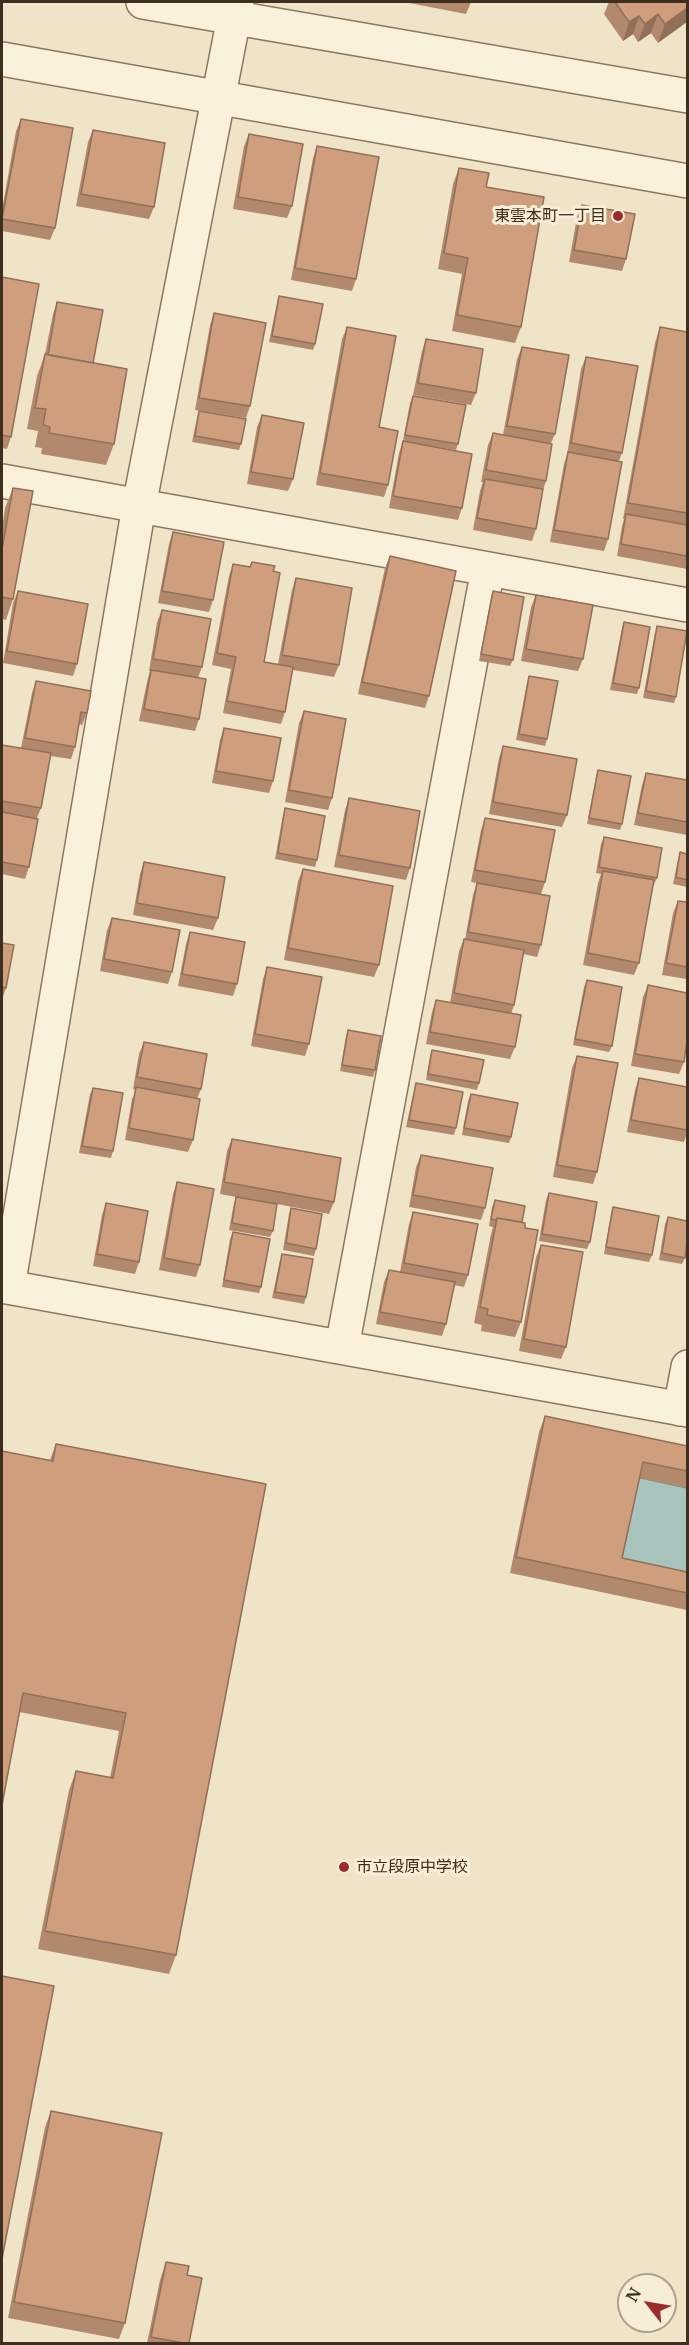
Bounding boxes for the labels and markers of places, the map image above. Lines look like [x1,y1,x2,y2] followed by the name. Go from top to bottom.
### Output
[494,206,606,226] place label: 東雲本町一丁目
[611,209,625,223] marker: 東雲本町一丁目
[356,1857,468,1877] place label: 市立段原中学校
[337,1860,351,1874] marker: 市立段原中学校

